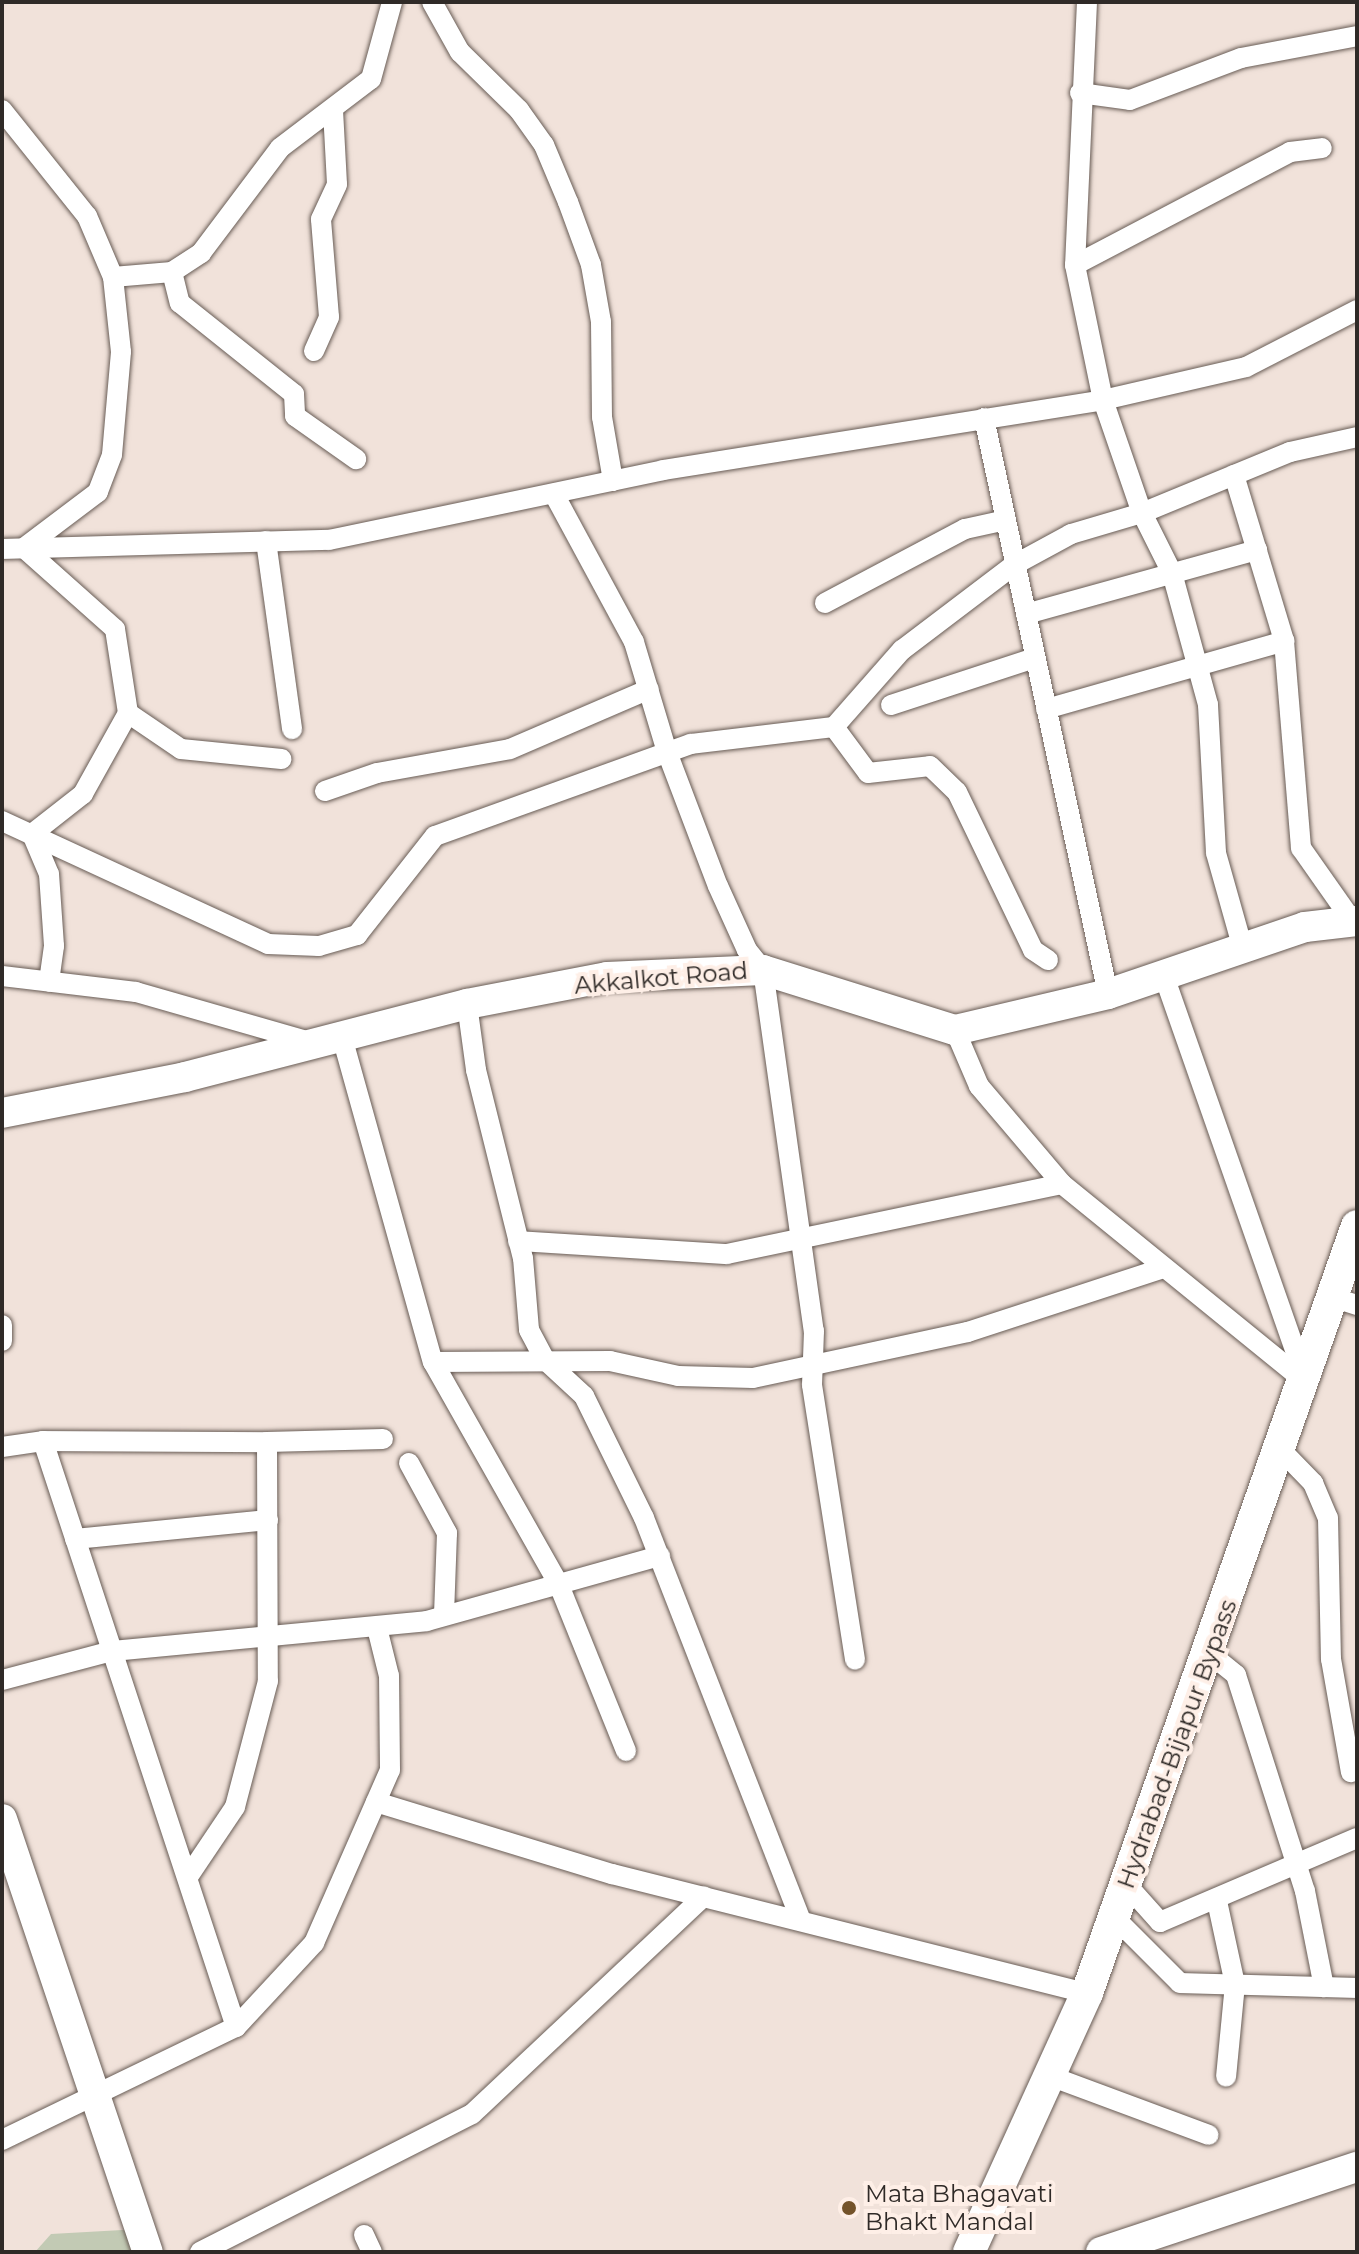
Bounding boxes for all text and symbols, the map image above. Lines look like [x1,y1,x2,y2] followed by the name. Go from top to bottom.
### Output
[573,956,749,1000] street label: Akkalkot Road
[1111,1596,1243,1892] street label: Hydrabad-Bijapur Bypass
[865,2180,1054,2236] place label: Mata Bhagavati Bhakt Mandal
[840,2199,858,2217] marker: Mata Bhagavati Bhakt Mandal

